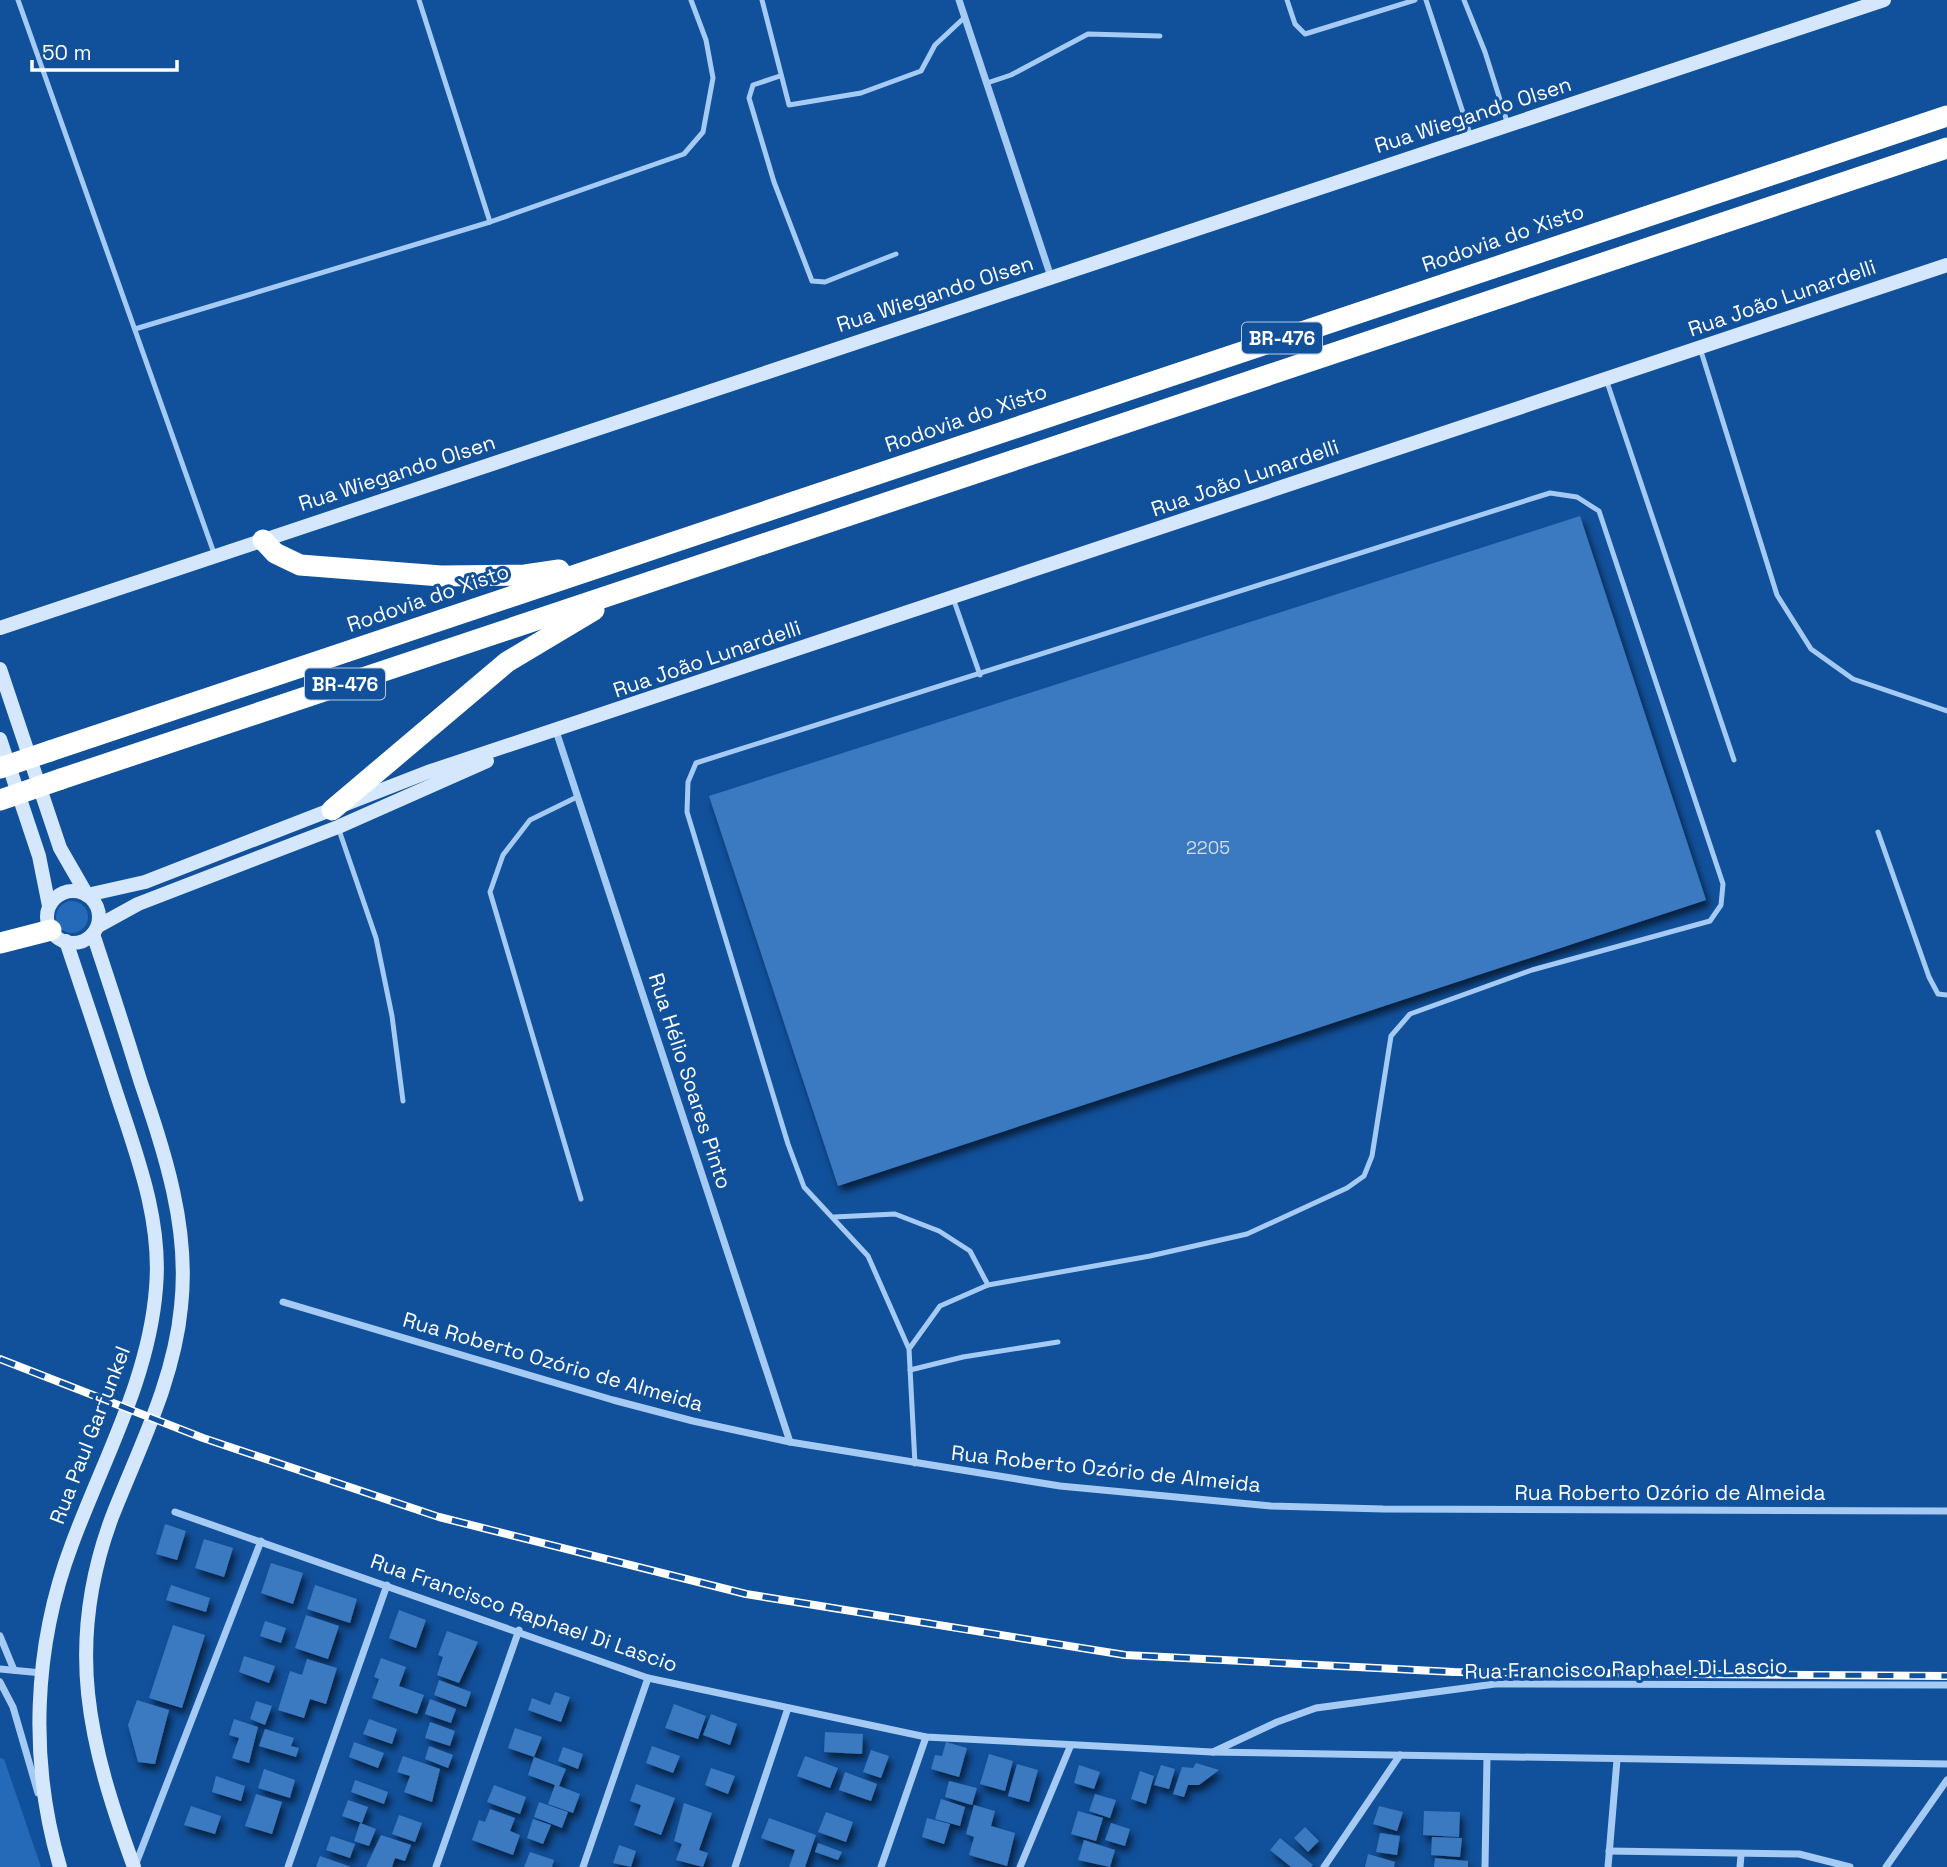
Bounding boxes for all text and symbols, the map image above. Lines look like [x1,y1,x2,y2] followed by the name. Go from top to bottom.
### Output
[32,28,177,72] scale bar
[42,39,92,66] text: 50 m
[1371,70,1575,159] street label: Rua Wiegando Olsen
[1418,197,1587,278] street label: Rodovia do Xisto
[833,249,1037,338] street label: Rua Wiegando Olsen
[1684,253,1879,342] street label: Rua João Lunardelli
[1242,322,1322,354] road number: BR-476
[881,377,1050,458] street label: Rodovia do Xisto
[295,428,499,517] street label: Rua Wiegando Olsen
[1147,433,1342,522] street label: Rua João Lunardelli
[343,557,512,638] street label: Rodovia do Xisto
[609,614,804,703] street label: Rua João Lunardelli
[305,668,385,699] road number: BR-476
[1186,836,1230,859] house number: 2205
[643,969,738,1192] street label: Rua Hélio Soares Pinto
[400,1306,706,1417] street label: Rua Roberto Ozório de Almeida
[43,1342,136,1528] street label: Rua Paul Garfunkel
[950,1439,1262,1498] street label: Rua Roberto Ozório de Almeida
[1514,1479,1826,1506] street label: Rua Roberto Ozório de Almeida
[367,1547,681,1678] street label: Rua Francisco Raphael Di Lascio
[1464,1652,1788,1685] street label: Rua Francisco Raphael Di Lascio

